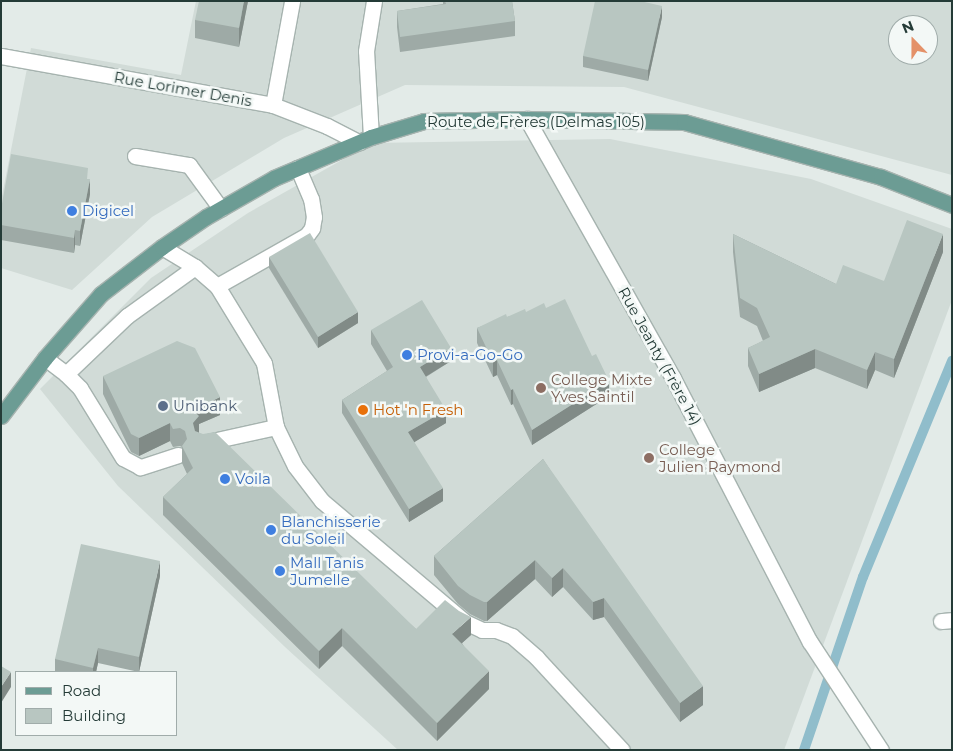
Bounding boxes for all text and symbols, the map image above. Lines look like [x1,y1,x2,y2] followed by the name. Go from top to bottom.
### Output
[888,15,938,65] north arrow
[899,17,916,37] text: N
[113,68,253,110] street label: Rue Lorimer Denis
[427,113,645,131] street label: Route de Frères (Delmas 105)
[82,202,134,220] place label: Digicel
[66,205,78,217] marker: Digicel
[615,284,705,428] street label: Rue Jeanty (Frère 14)
[417,346,523,364] place label: Provi-a-Go-Go
[401,349,413,361] marker: Provi-a-Go-Go
[551,370,652,405] place label: College Mixte Yves Saintil
[535,382,547,394] marker: College Mixte Yves Saintil
[173,397,237,415] place label: Unibank
[157,400,169,412] marker: Unibank
[373,401,463,419] place label: Hot 'n Fresh
[357,404,369,416] marker: Hot 'n Fresh
[659,440,781,475] place label: College Julien Raymond
[643,452,655,464] marker: College Julien Raymond
[235,470,271,488] place label: Voila
[219,473,231,485] marker: Voila
[281,512,381,547] place label: Blanchisserie du Soleil
[265,524,277,536] marker: Blanchisserie du Soleil
[290,553,364,588] place label: Mall Tanis Jumelle
[274,565,286,577] marker: Mall Tanis Jumelle
[15,671,178,736] legend
[62,681,101,700] text: Road
[62,706,126,725] text: Building

